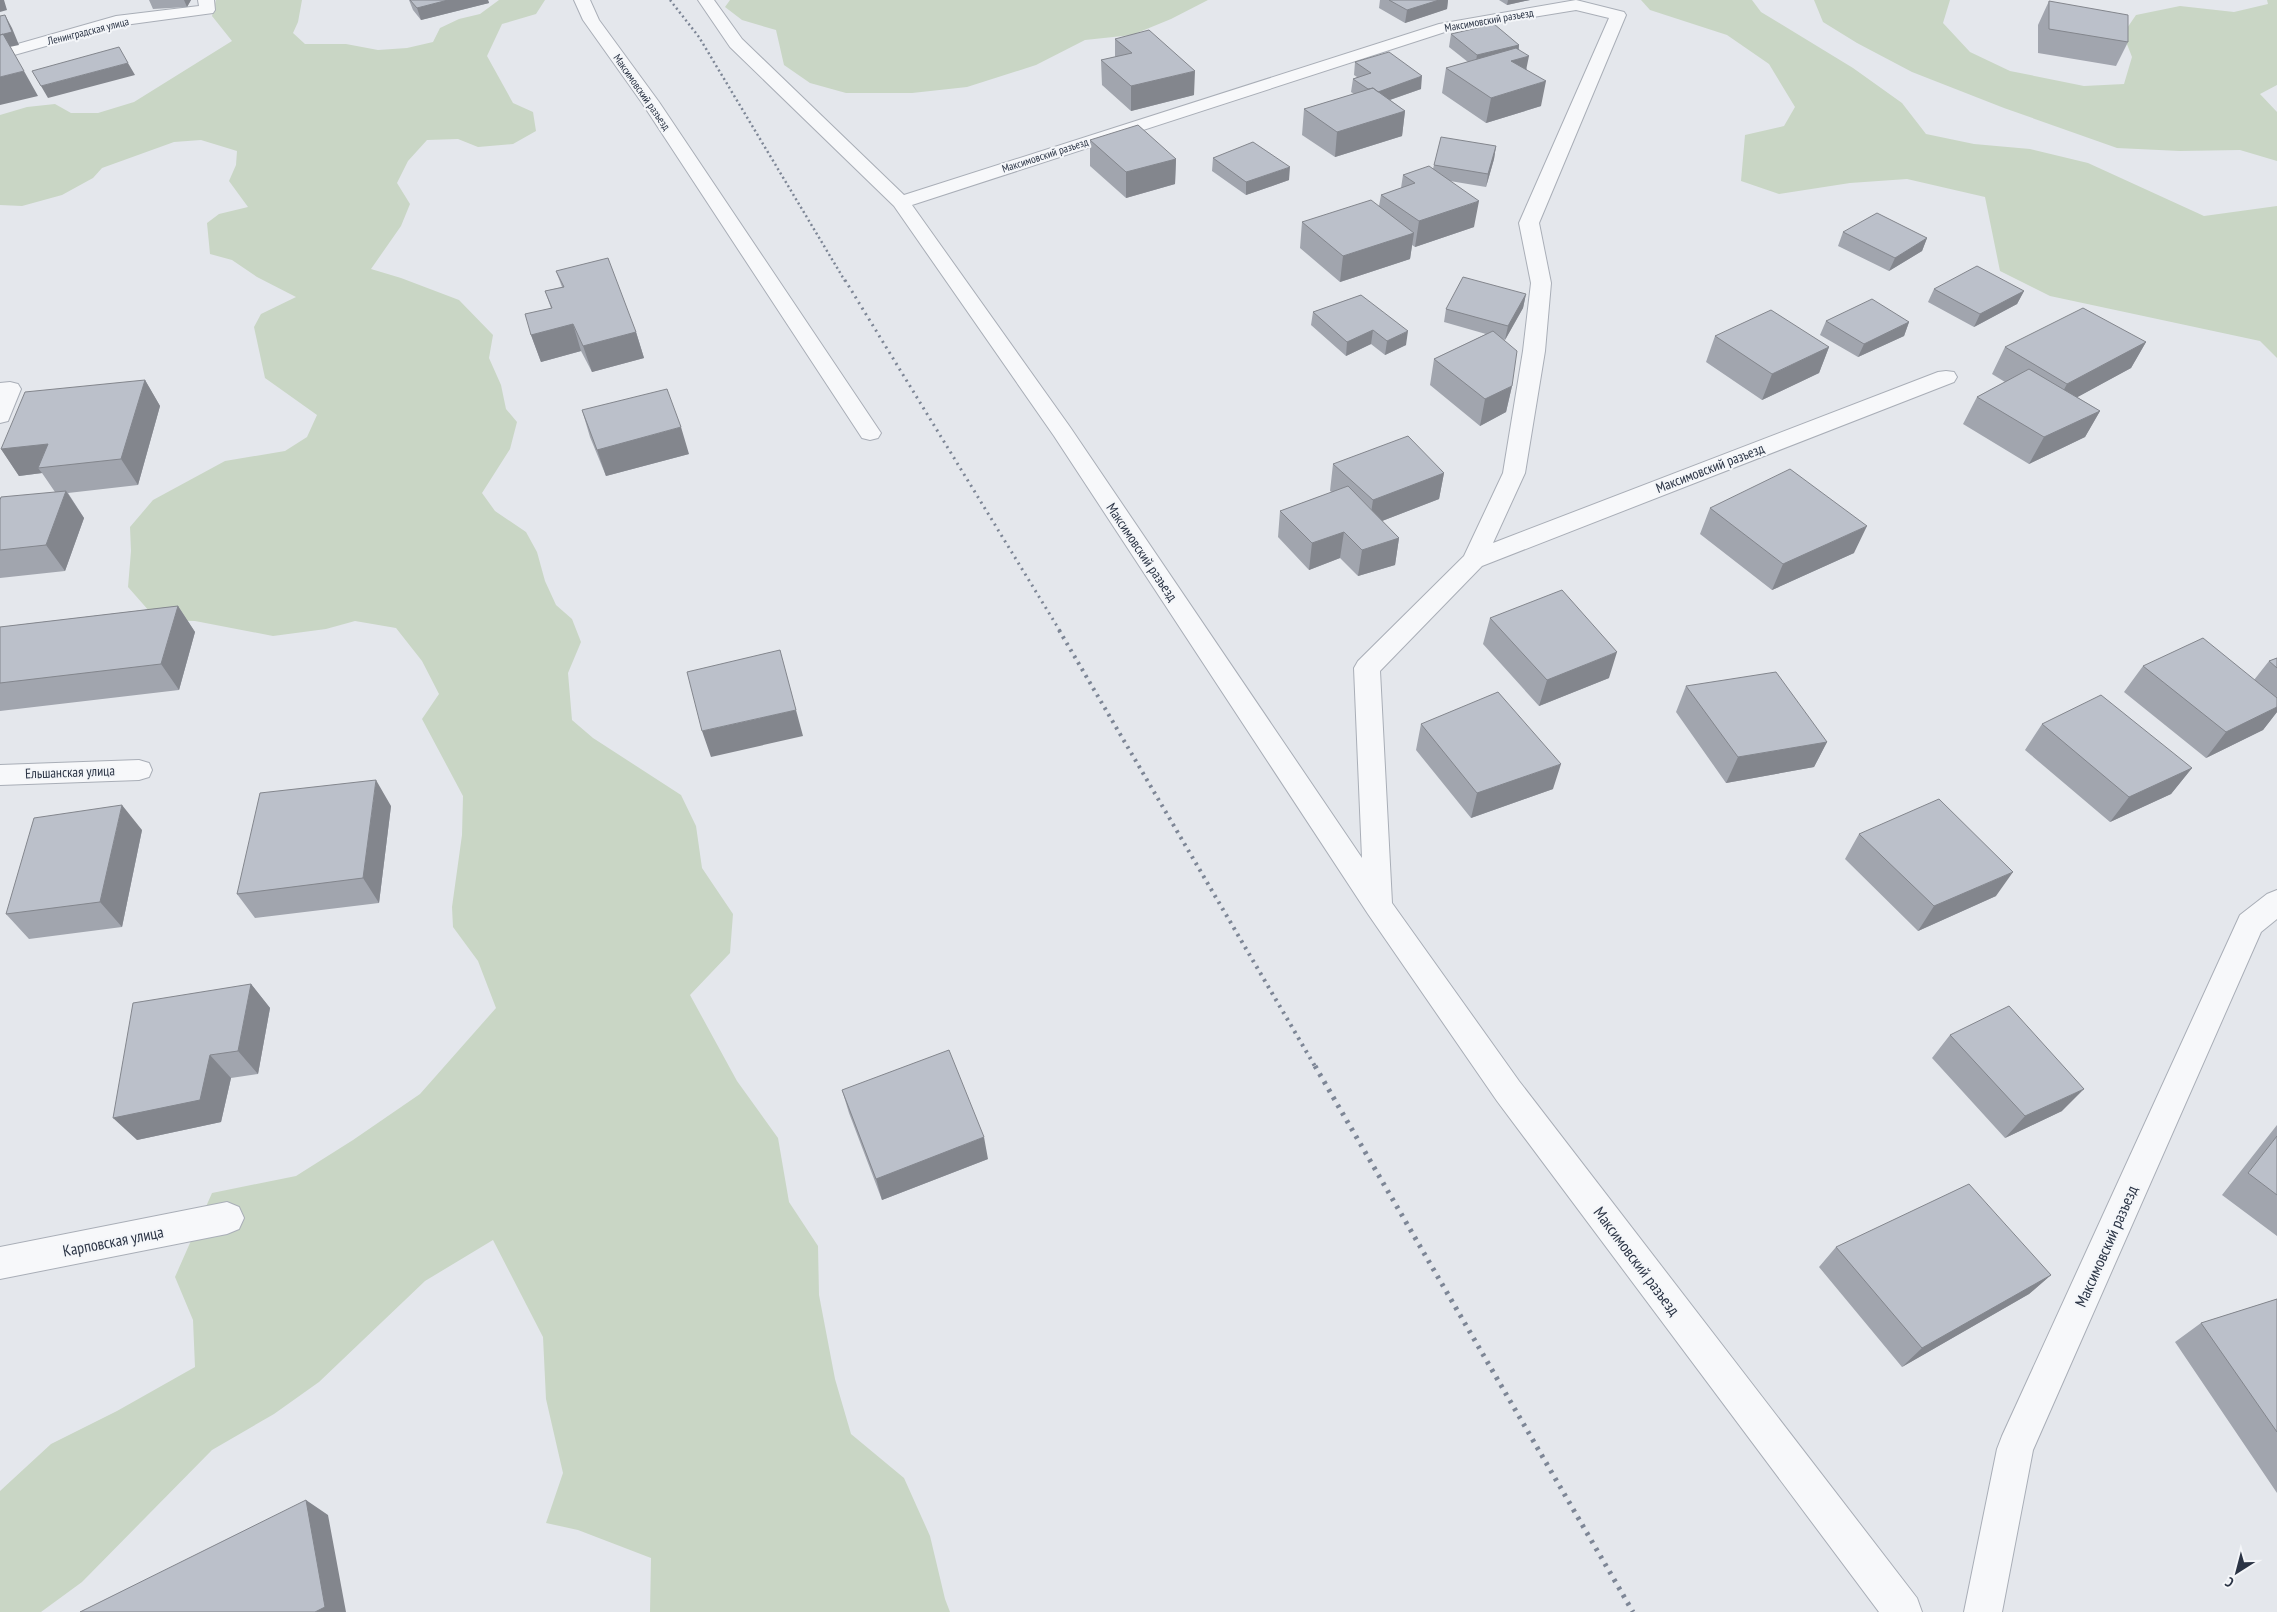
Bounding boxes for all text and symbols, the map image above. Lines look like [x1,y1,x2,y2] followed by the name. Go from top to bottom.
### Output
[1443,5,1535,35] street label: Максимовский разъезд
[45,14,130,48] street label: Ленинградская улица
[610,51,674,133] street label: Максимовский разъезд
[1000,134,1090,176] street label: Максимовский разъезд
[1653,439,1767,497] street label: Максимовский разъезд
[1102,499,1182,605] street label: Максимовский разъезд
[25,761,115,783] street label: Ельшанская улица
[2070,1182,2142,1310] street label: Максимовский разъезд
[1590,1203,1684,1319] street label: Максимовский разъезд
[61,1221,165,1261] street label: Карповская улица
[2212,1547,2262,1597] north arrow
[2221,1573,2237,1592] text: С

